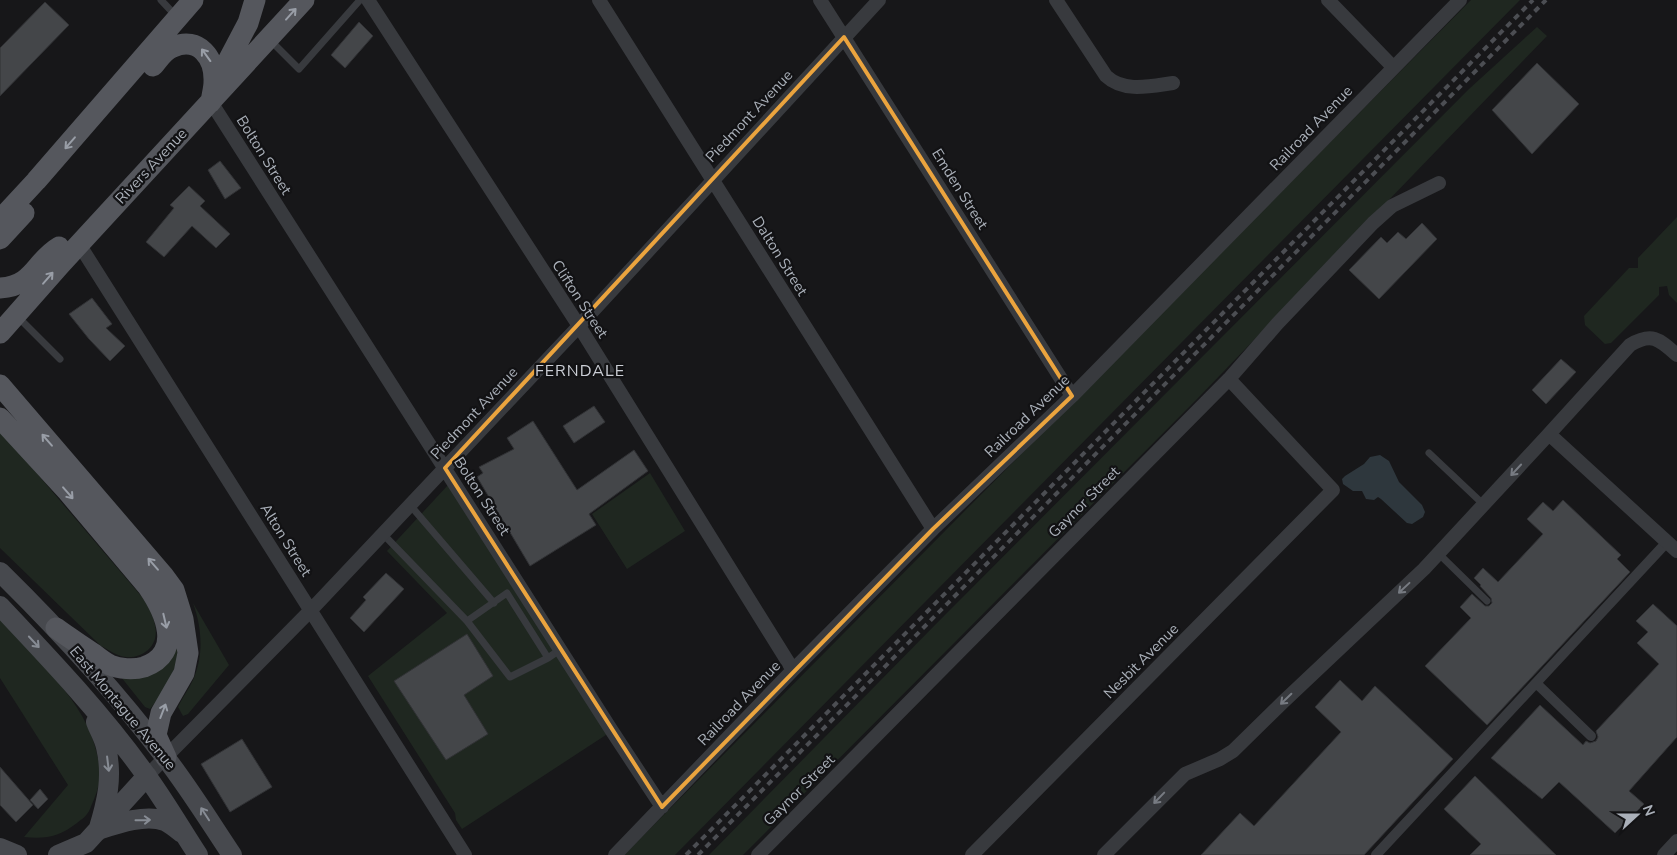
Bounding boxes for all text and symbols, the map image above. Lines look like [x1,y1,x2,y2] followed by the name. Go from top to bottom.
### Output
[285,7,297,20] one-way arrow
[201,48,211,62] one-way arrow
[701,65,797,167] street label: Piedmont Avenue
[1265,81,1357,175] street label: Railroad Avenue
[232,112,297,199] street label: Bolton Street
[111,124,191,208] street label: Rivers Avenue
[64,136,75,149] one-way arrow
[927,145,993,234] street label: Emden Street
[748,212,813,300] street label: Dalton Street
[547,256,613,343] street label: Clifton Street
[42,272,54,285] one-way arrow
[535,360,625,382] district label: FERNDALE
[426,362,522,464] street label: Piedmont Avenue
[980,370,1074,462] street label: Railroad Avenue
[42,434,53,447] one-way arrow
[449,453,515,540] street label: Bolton Street
[1044,461,1125,542] street label: Gaynor Street
[1510,463,1522,476] one-way arrow
[62,486,74,499] one-way arrow
[256,500,317,581] street label: Alton Street
[147,557,159,570] one-way arrow
[1398,582,1411,594] one-way arrow
[161,613,170,629] one-way arrow
[1099,619,1183,703] street label: Nesbit Avenue
[28,636,40,648] one-way arrow
[65,642,181,774] street label: East Montague Avenue
[693,656,785,750] street label: Railroad Avenue
[1279,693,1292,705] one-way arrow
[159,704,168,719] one-way arrow
[759,749,840,830] street label: Gaynor Street
[103,756,113,772] one-way arrow
[1612,790,1662,840] north arrow
[1153,792,1166,804] one-way arrow
[1638,802,1659,819] text: N
[200,808,210,822] one-way arrow
[134,815,151,825] one-way arrow

